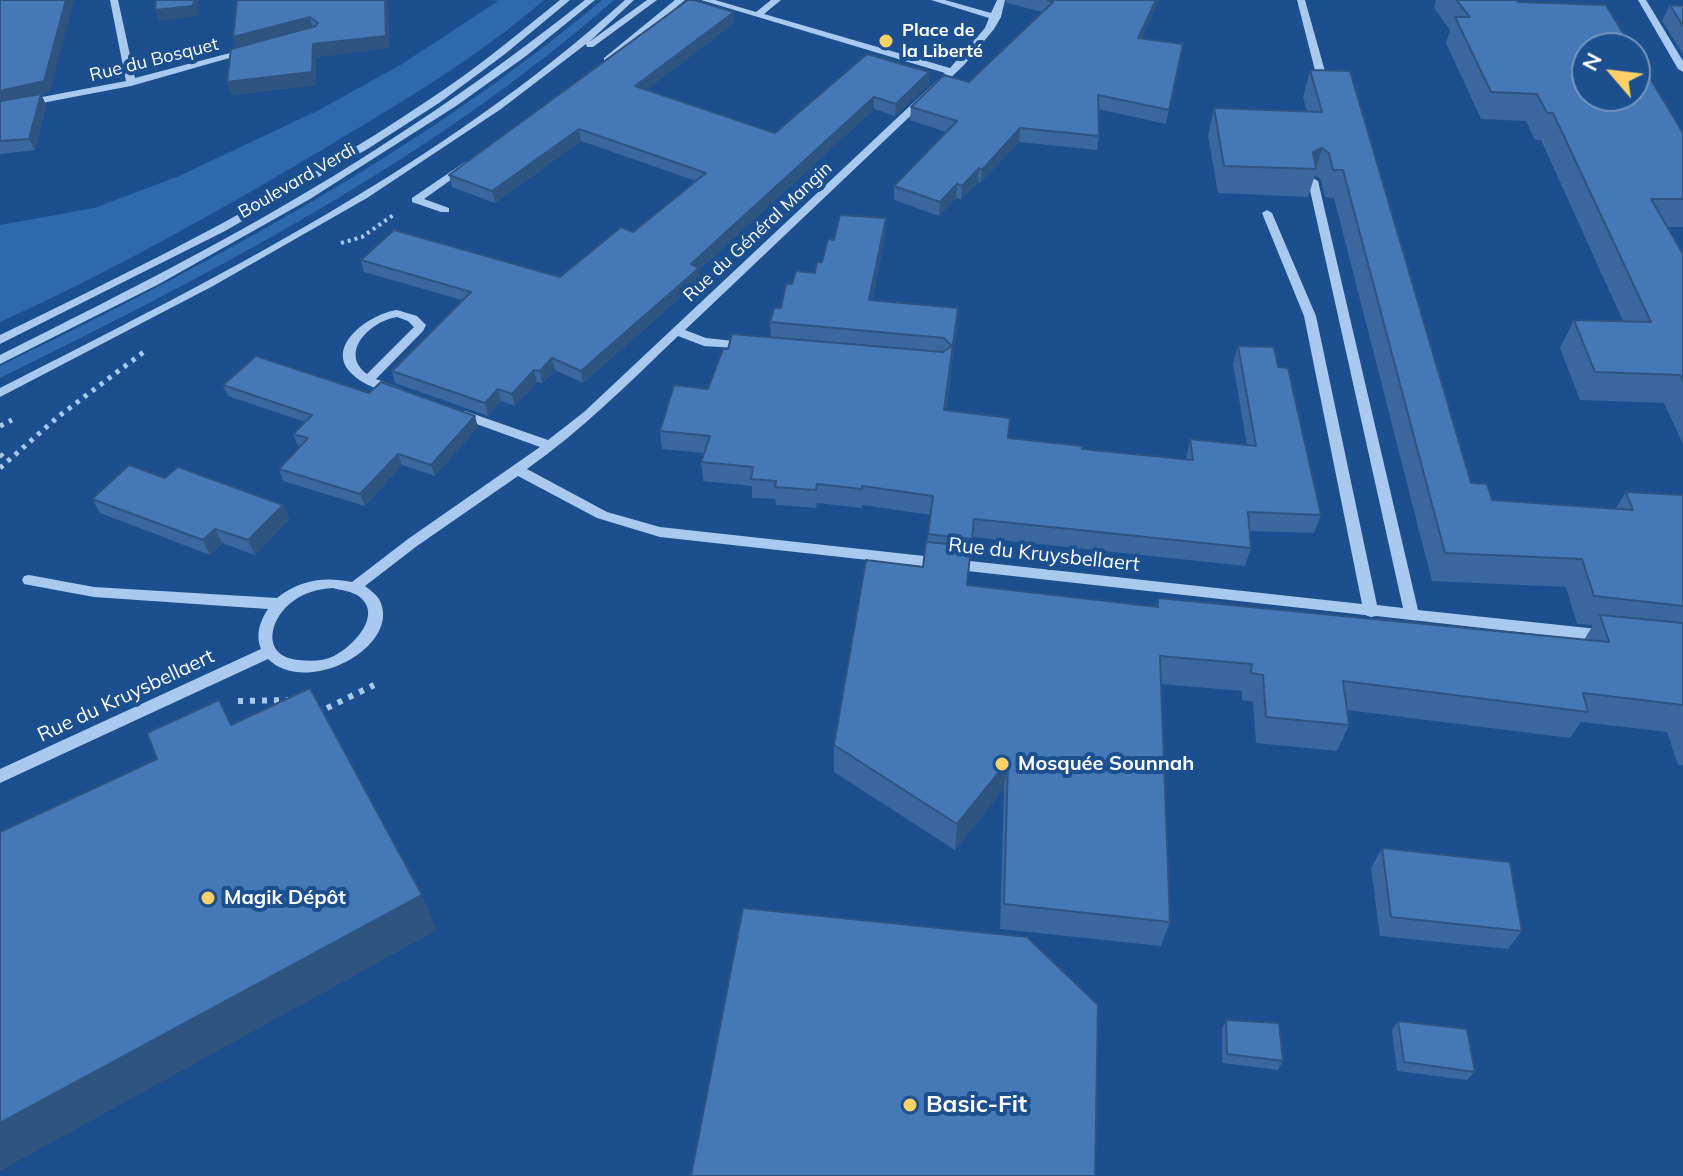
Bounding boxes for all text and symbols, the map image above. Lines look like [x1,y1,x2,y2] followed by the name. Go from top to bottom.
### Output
[902,20,983,62] place label: Place de la Liberté
[877,32,895,50] marker: Place de la Liberté
[1571,32,1651,112] north arrow
[87,34,221,86] street label: Rue du Bosquet
[1575,48,1608,76] text: N
[235,139,359,223] street label: Boulevard Verdi
[679,158,837,306] street label: Rue du Général Mangin
[947,533,1141,577] street label: Rue du Kruysbellaert
[34,645,218,747] street label: Rue du Kruysbellaert
[1018,752,1194,776] place label: Mosquée Sounnah
[993,755,1011,773] marker: Mosquée Sounnah
[224,886,346,910] place label: Magik Dépôt
[199,889,217,907] marker: Magik Dépôt
[926,1091,1027,1119] place label: Basic-Fit
[901,1096,919,1114] marker: Basic-Fit

